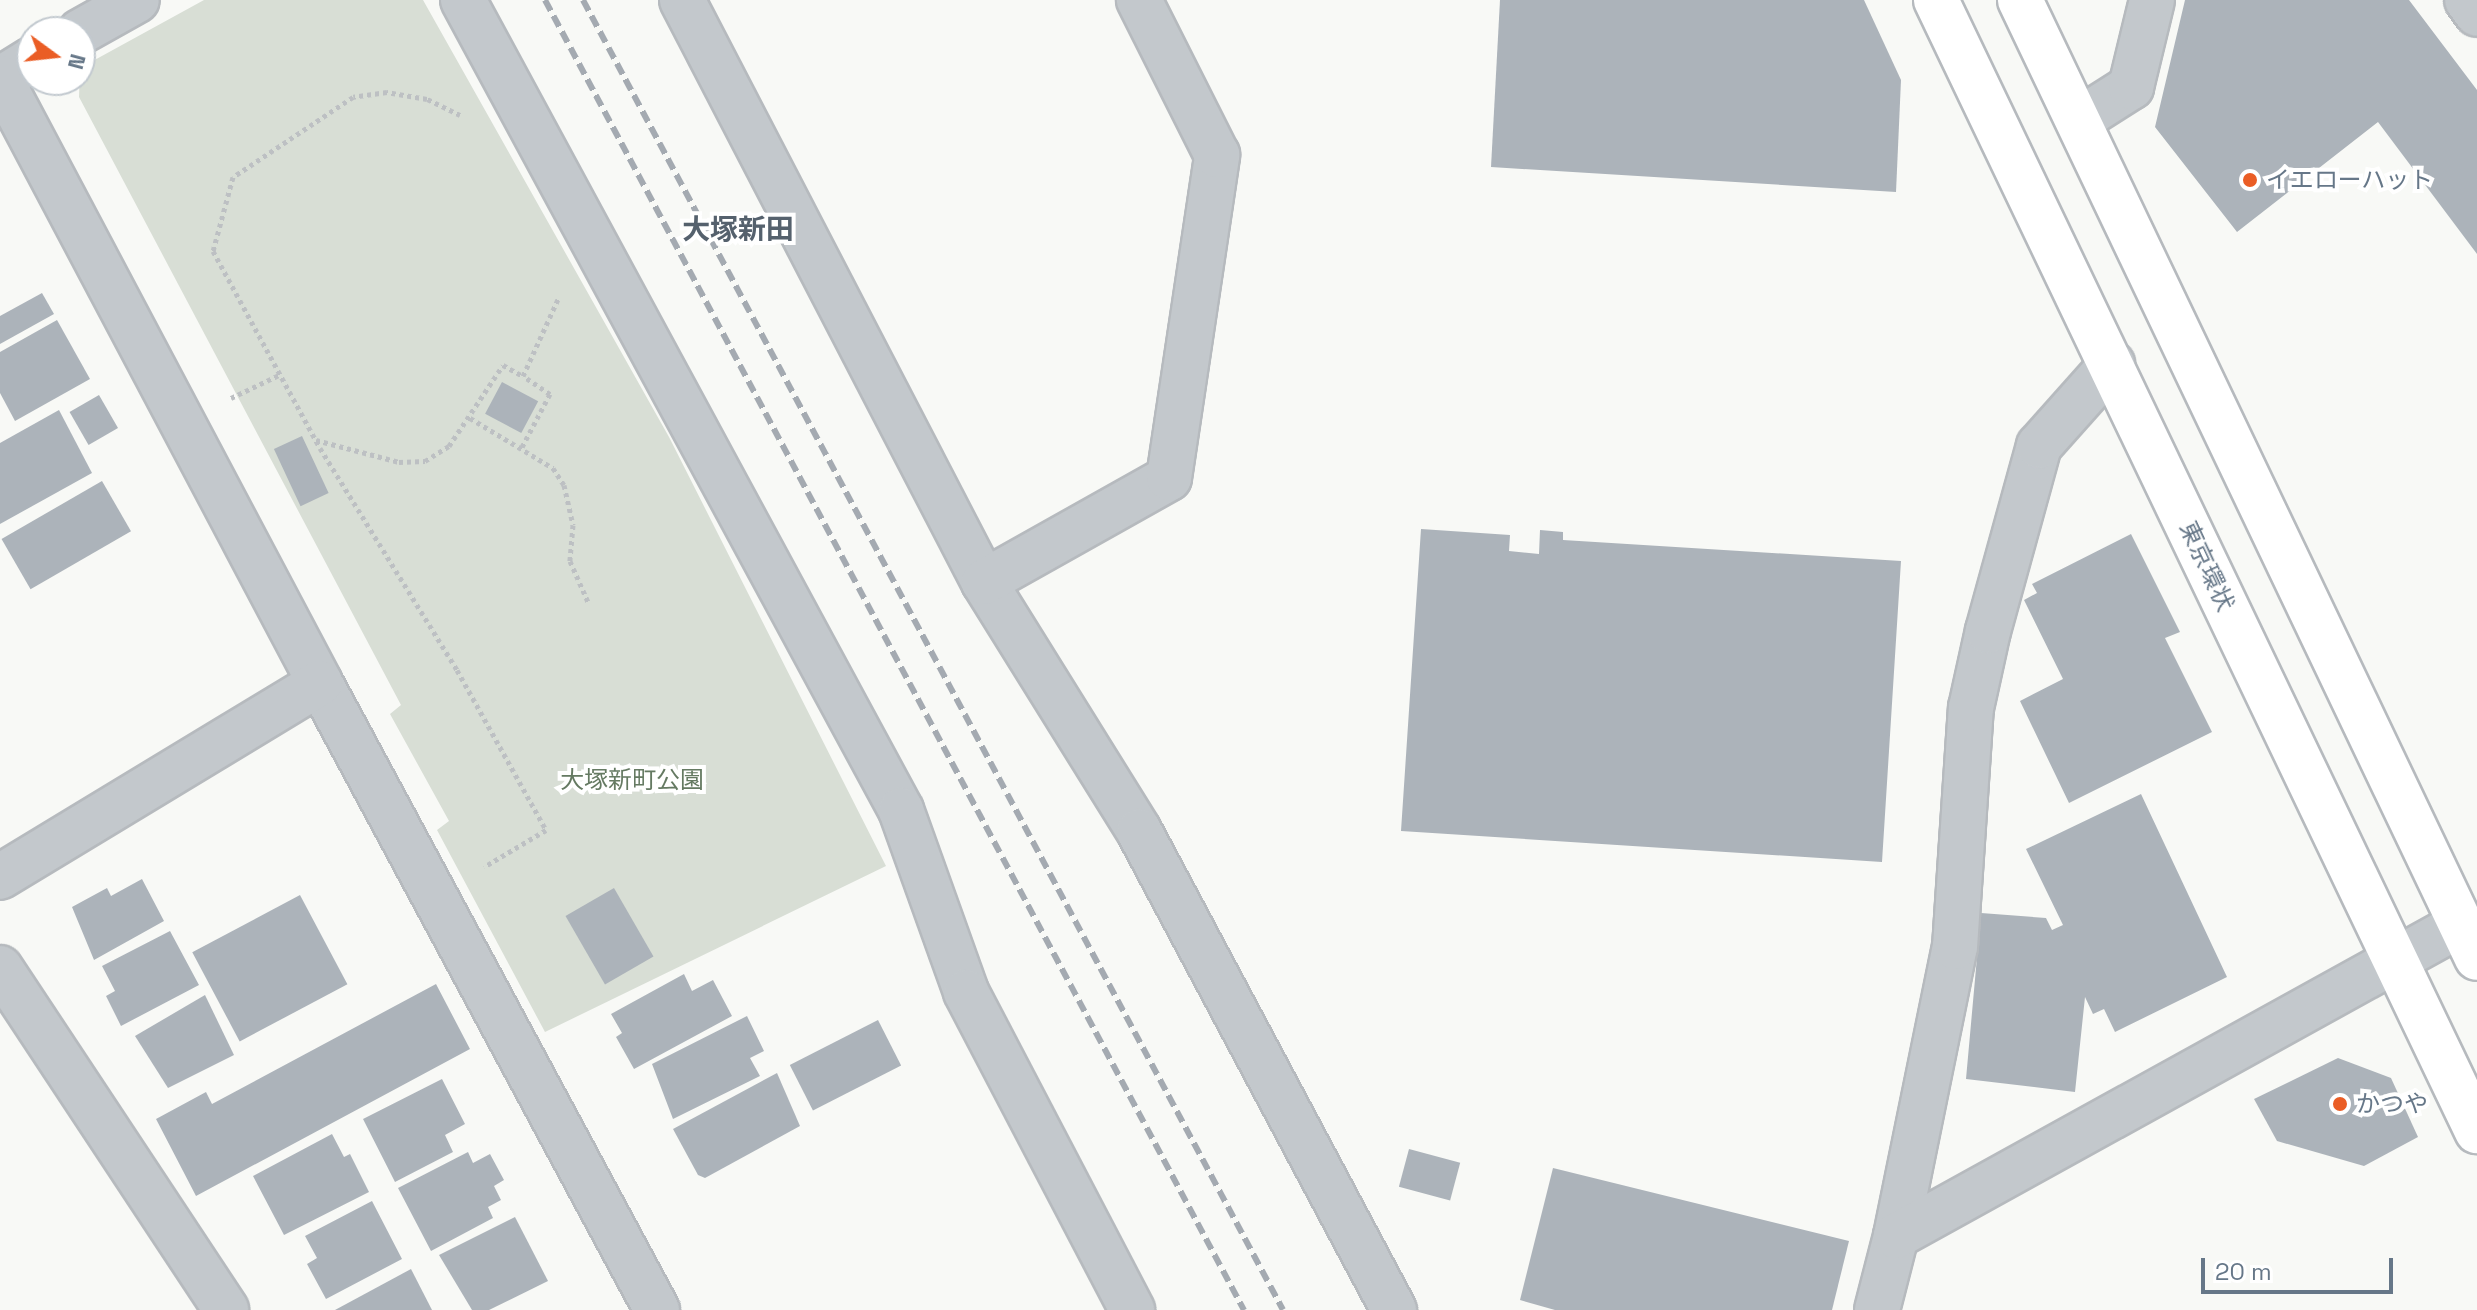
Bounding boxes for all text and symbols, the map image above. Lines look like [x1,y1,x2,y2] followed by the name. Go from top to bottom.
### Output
[16,16,96,96] north arrow
[62,51,93,72] text: N
[2266,166,2434,194] place label: イエローハット
[2241,171,2259,189] marker: イエローハット
[682,212,794,246] district label: 大塚新田
[2174,516,2240,616] street label: 東京環状
[560,766,704,794] park label: 大塚新町公園
[2356,1090,2428,1118] place label: かつや
[2331,1095,2349,1113] marker: かつや
[2205,1242,2397,1292] scale bar
[2215,1256,2272,1287] text: 20 m

